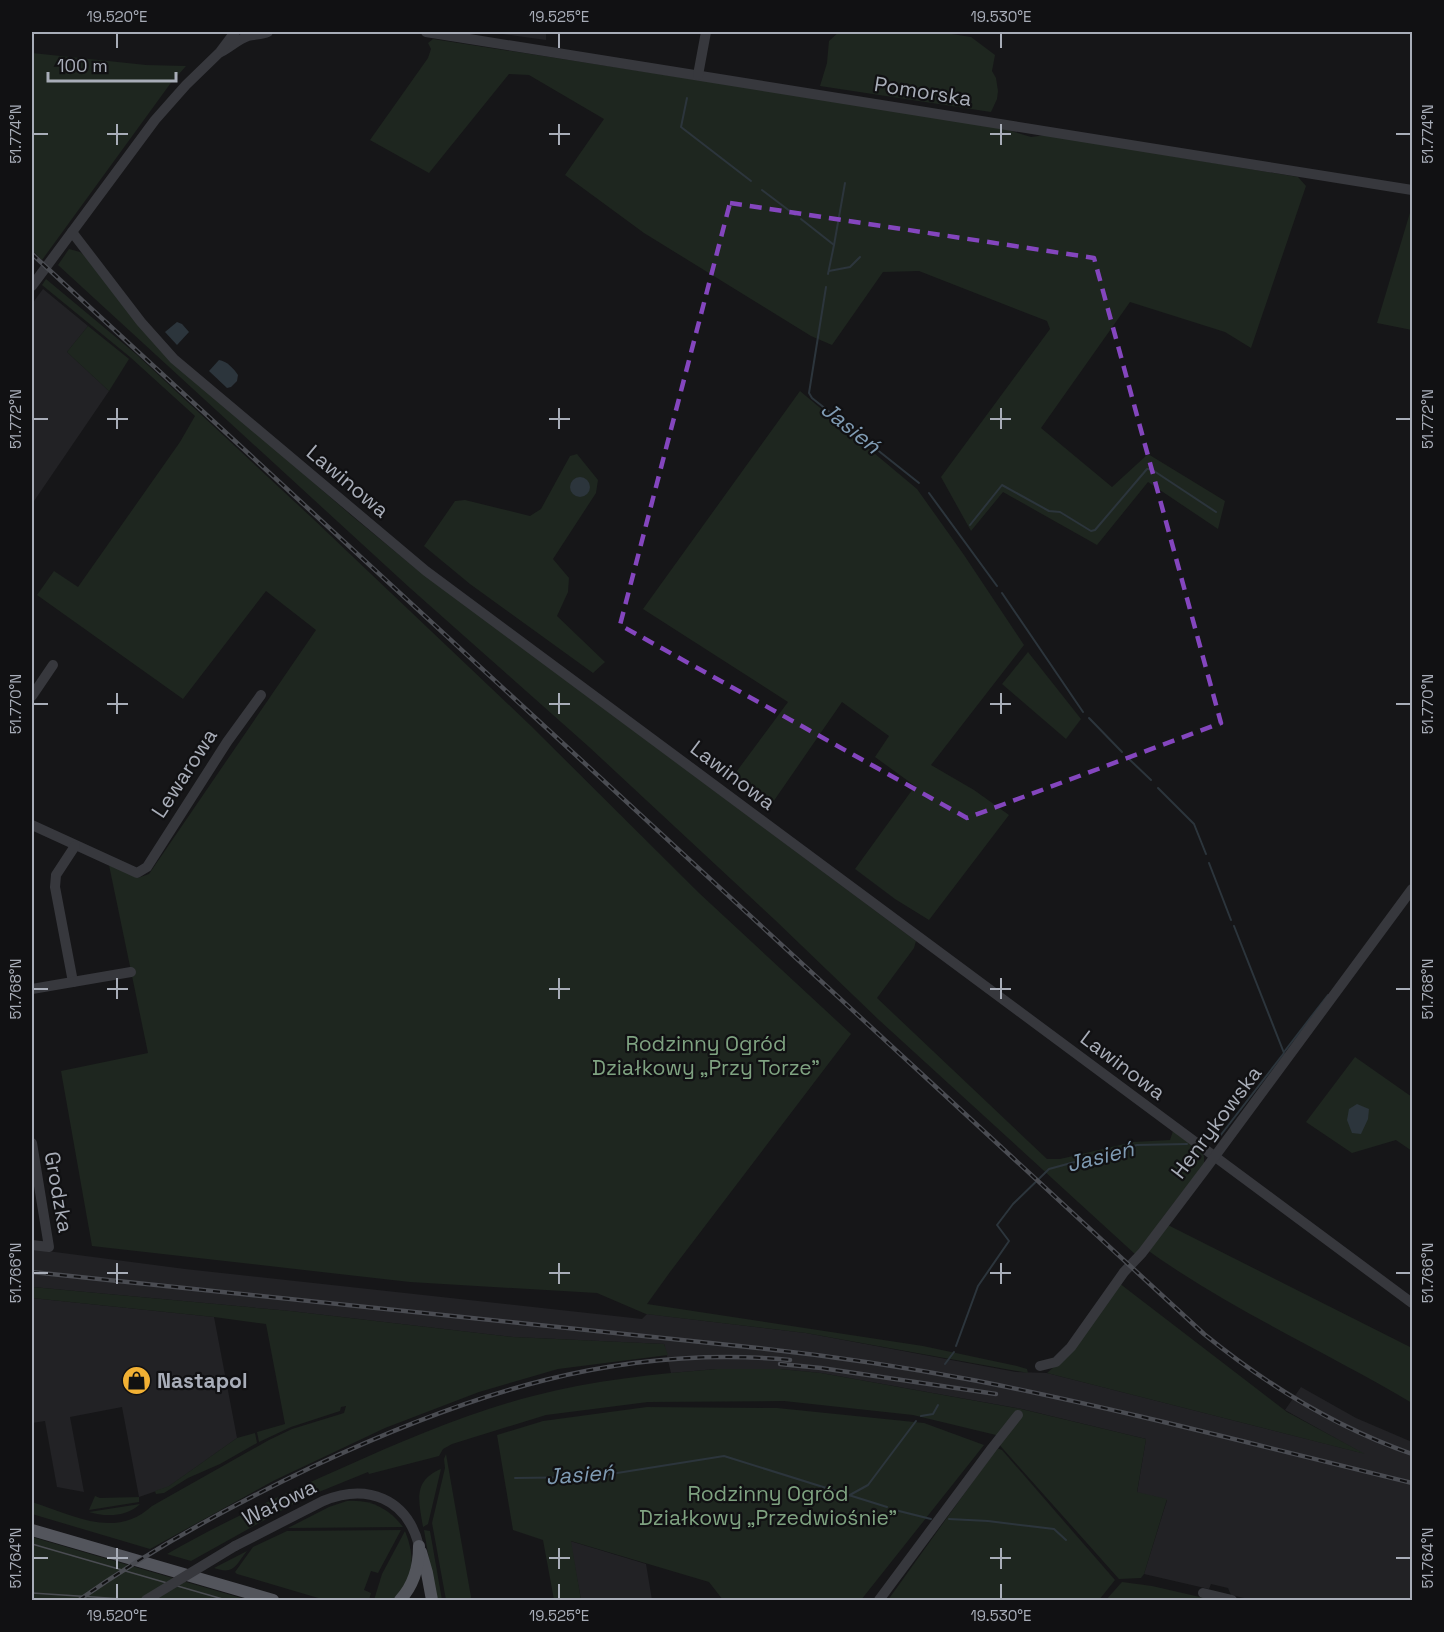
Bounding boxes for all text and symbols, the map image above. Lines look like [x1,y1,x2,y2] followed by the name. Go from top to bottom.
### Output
[87,7,147,26] text: 19.520°E
[529,7,589,26] text: 19.525°E
[971,7,1031,26] text: 19.530°E
[48,45,176,83] scale bar
[57,54,108,77] text: 100 m
[872,70,974,112] street label: Pomorska
[6,104,25,164] text: 51.774°N
[1418,104,1437,164] text: 51.774°N
[6,389,25,449] text: 51.772°N
[1418,389,1437,449] text: 51.772°N
[816,395,887,460] water label: Jasień
[301,439,395,523] street label: Lawinowa
[6,674,25,734] text: 51.770°N
[1418,674,1437,734] text: 51.770°N
[145,723,223,823] street label: Lewarowa
[685,734,781,816] street label: Lawinowa
[6,959,25,1019] text: 51.768°N
[1418,959,1437,1019] text: 51.768°N
[1075,1024,1171,1106] street label: Lawinowa
[592,1030,820,1081] park label: Rodzinny Ogród Działkowy „Przy Torze”
[1165,1060,1267,1184] street label: Henrykowska
[1063,1134,1137,1178] water label: Jasień
[39,1149,79,1235] street label: Grodzka
[6,1243,25,1303] text: 51.766°N
[1418,1243,1437,1303] text: 51.766°N
[120,1364,152,1396] shop icon: Nastapol
[157,1367,247,1394] place label: Nastapol
[545,1458,616,1490] water label: Jasień
[237,1472,321,1532] street label: Wałowa
[639,1480,897,1531] park label: Rodzinny Ogród Działkowy „Przedwiośnie”
[6,1528,25,1588] text: 51.764°N
[1418,1528,1437,1588] text: 51.764°N
[87,1606,147,1625] text: 19.520°E
[529,1606,589,1625] text: 19.525°E
[971,1606,1031,1625] text: 19.530°E

